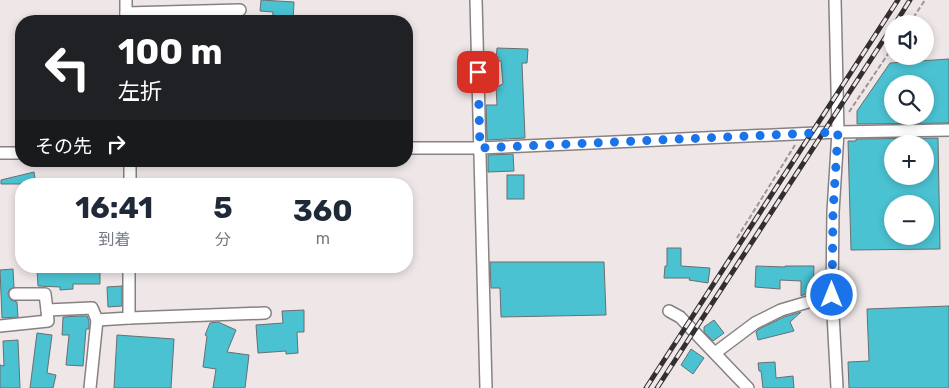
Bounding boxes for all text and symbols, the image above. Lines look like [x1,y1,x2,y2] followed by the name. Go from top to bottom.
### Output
[884,15,934,245] map controls
[884,15,934,65] button: sound
[118,31,223,73] text: 100 m
[35,35,100,100] icon: left
[457,51,499,93] pin
[464,58,492,86] icon: arrive
[884,75,934,125] button: search
[118,78,162,105] text: 左折
[102,130,130,158] icon: right
[35,135,92,158] text: その先
[884,135,934,185] button: +
[75,190,153,226] text: 16:41
[213,190,233,226] text: 5
[293,193,353,229] text: 360
[884,195,934,245] button: −
[316,229,330,248] text: m
[98,230,130,249] text: 到着
[215,230,231,249] text: 分
[805,268,857,320] position arrow

